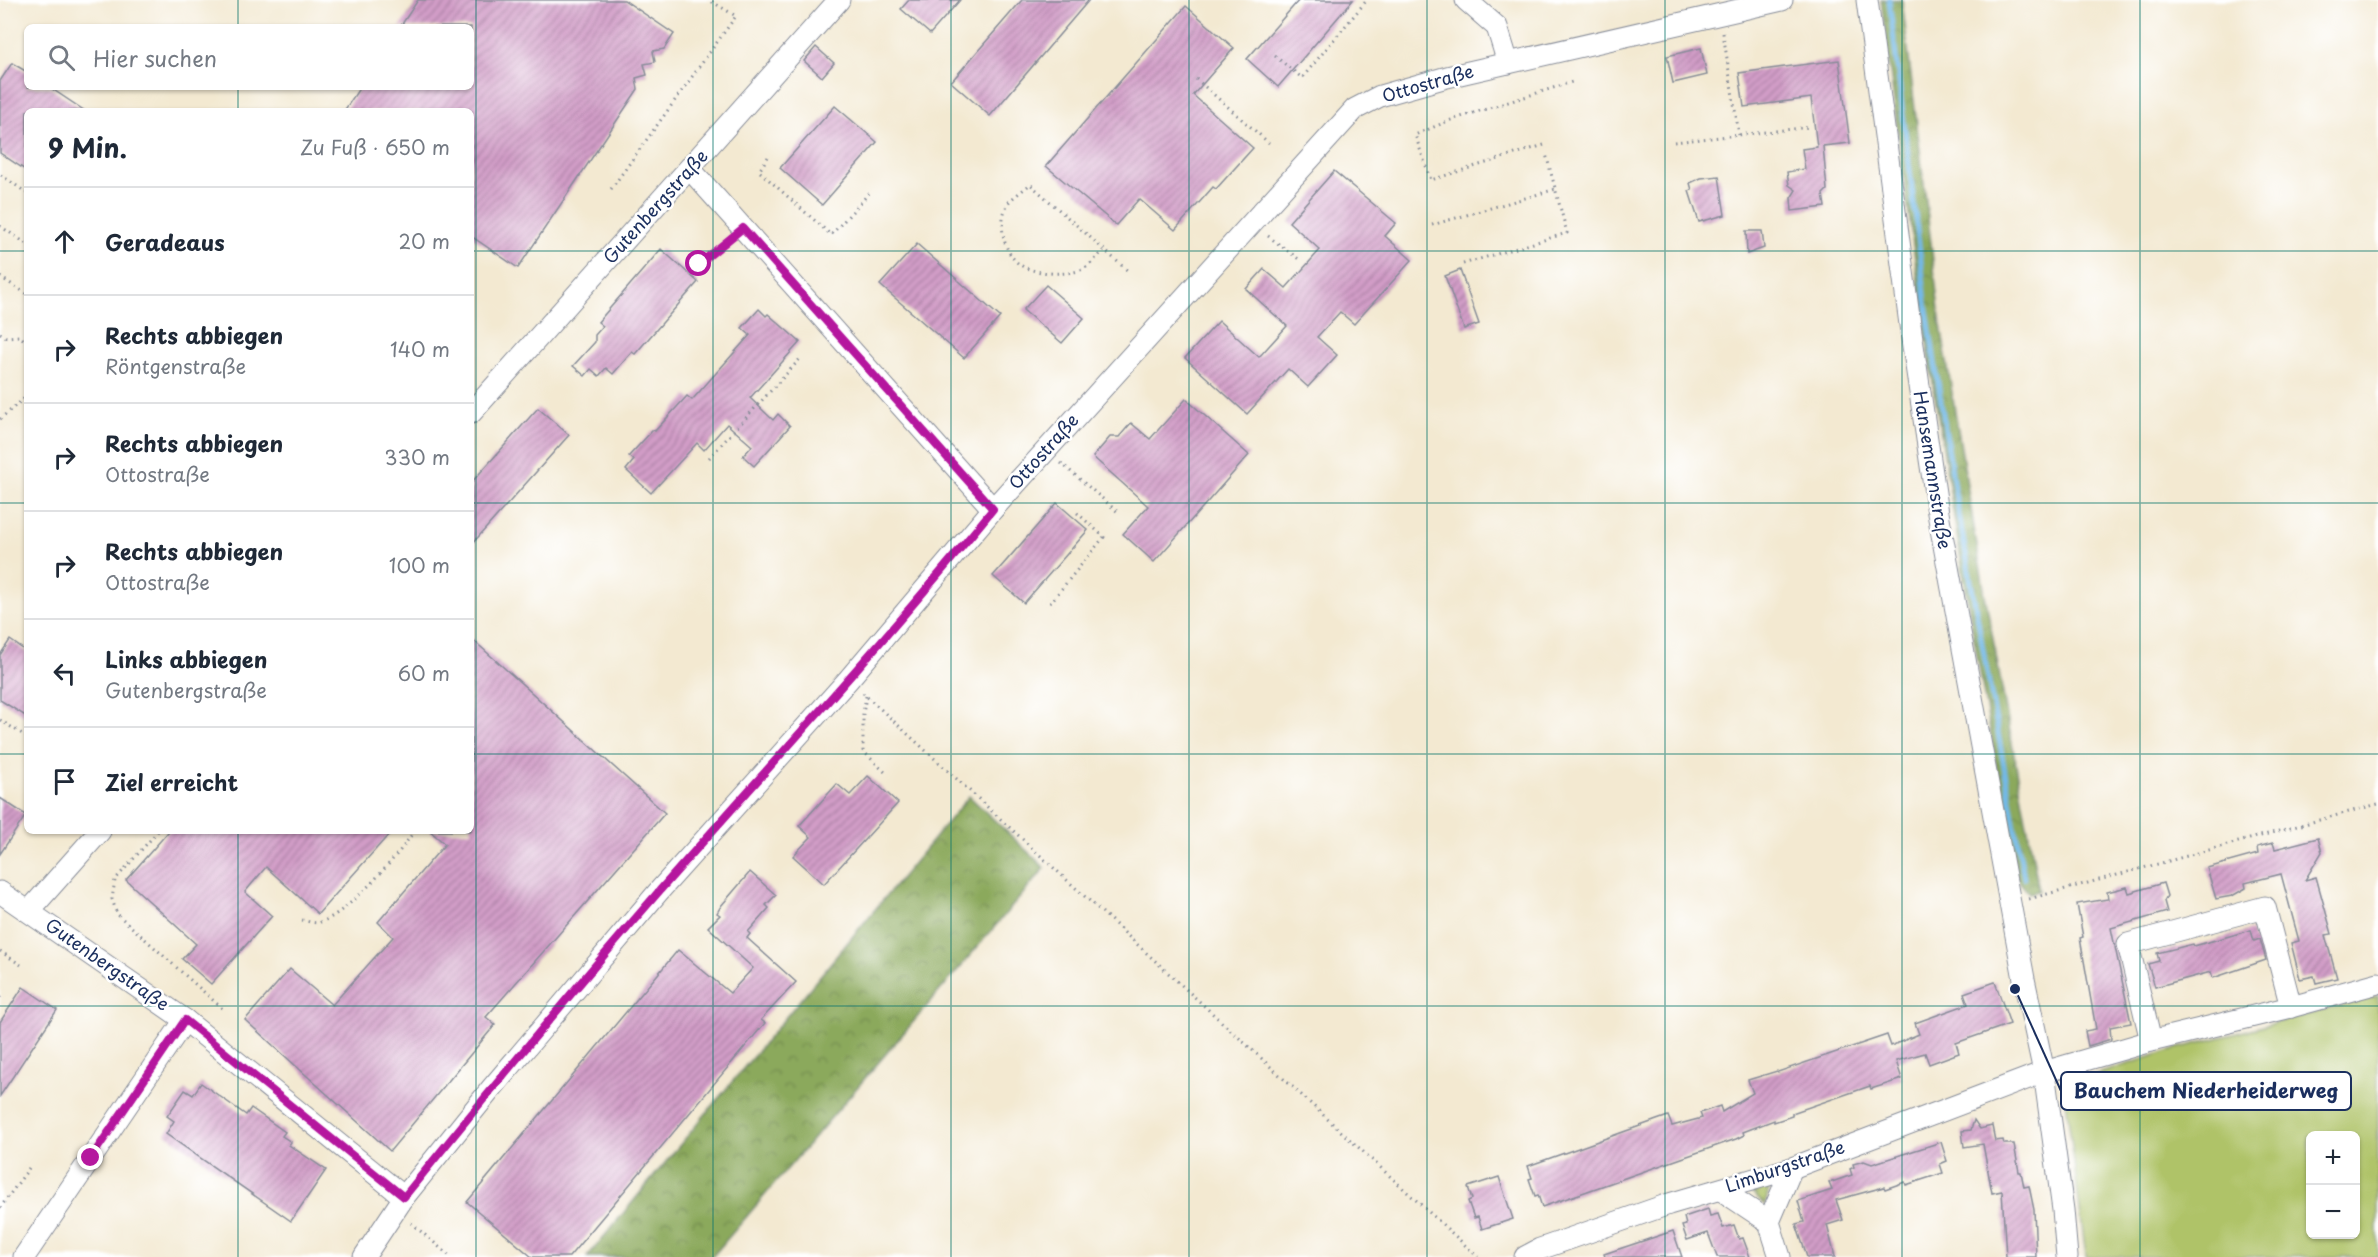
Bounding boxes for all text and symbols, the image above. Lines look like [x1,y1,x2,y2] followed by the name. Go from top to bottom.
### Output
[24,24,474,90] search box
[45,41,78,74] icon: search
[93,41,217,74] text: Hier suchen
[1379,57,1477,109] street label: Ottostraße
[48,128,127,167] text: 9 Min.
[300,132,450,162] text: Zu Fuß · 650 m
[596,143,714,269] street label: Gutenbergstraße
[48,225,81,258] icon: ahead
[105,225,225,258] text: Geradeaus
[398,226,450,256] text: 20 m
[685,250,711,276] route start
[105,318,283,351] text: Rechts abbiegen
[48,333,81,366] icon: right
[390,334,450,364] text: 140 m
[105,351,246,381] text: Röntgenstraße
[1908,389,1959,551] street label: Hansemannstraße
[1001,407,1084,495] street label: Ottostraße
[105,426,283,459] text: Rechts abbiegen
[48,441,81,474] icon: right
[384,442,450,472] text: 330 m
[105,459,210,489] text: Ottostraße
[105,534,283,567] text: Rechts abbiegen
[48,549,81,582] icon: right
[389,550,450,580] text: 100 m
[105,567,210,597] text: Ottostraße
[105,642,267,675] text: Links abbiegen
[48,657,81,690] icon: left
[398,658,450,688] text: 60 m
[105,675,267,705] text: Gutenbergstraße
[48,765,81,798] icon: arrive
[105,765,238,798] text: Ziel erreicht
[40,911,175,1017] street label: Gutenbergstraße
[2061,1072,2351,1110] callout: Bauchem Niederheiderweg
[2073,1075,2339,1105] text: Bauchem Niederheiderweg
[2306,1131,2360,1239] map controls
[2306,1131,2360,1185] button: +
[1721,1132,1848,1199] street label: Limburgstraße
[77,1144,103,1170] route end
[2306,1185,2360,1239] button: −

